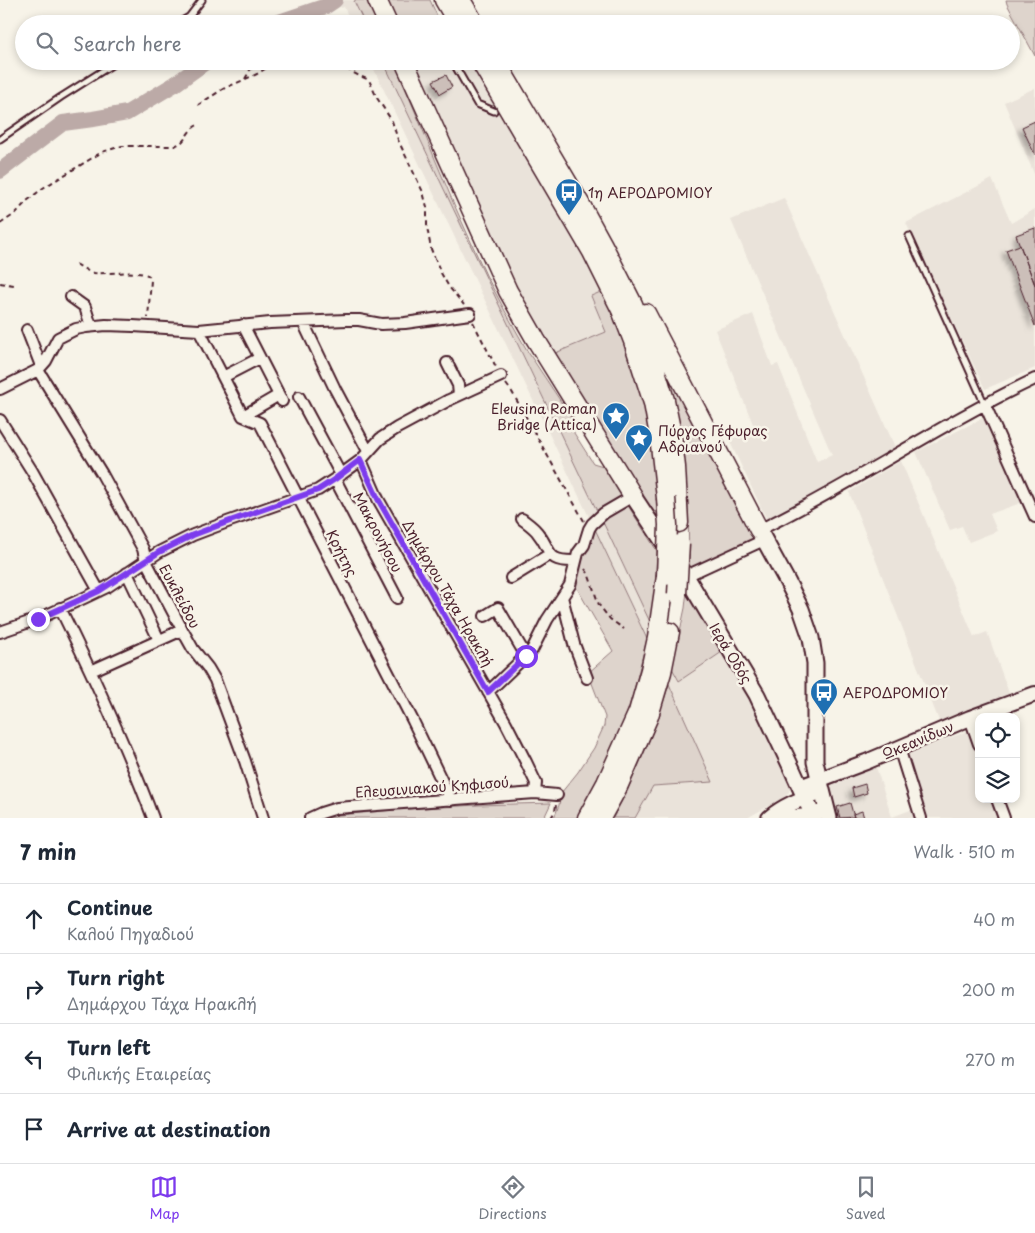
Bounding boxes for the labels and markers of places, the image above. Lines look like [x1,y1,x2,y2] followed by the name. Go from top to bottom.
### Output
[554,177,584,216] bus stop icon: 1η ΑΕΡΟΔΡΟΜΙΟΥ
[588,182,713,203] place label: 1η ΑΕΡΟΔΡΟΜΙΟΥ
[491,398,597,435] place label: Eleusina Roman Bridge (Attica)
[601,401,631,440] place icon: Eleusina Roman Bridge (Attica)
[658,420,767,457] place label: Πύργος Γέφυρας Αδριανού
[624,423,654,462] place icon: Πύργος Γέφυρας Αδριανού
[809,677,839,716] bus stop icon: ΑΕΡΟΔΡΟΜΙΟΥ
[843,682,949,703] place label: ΑΕΡΟΔΡΟΜΙΟΥ

